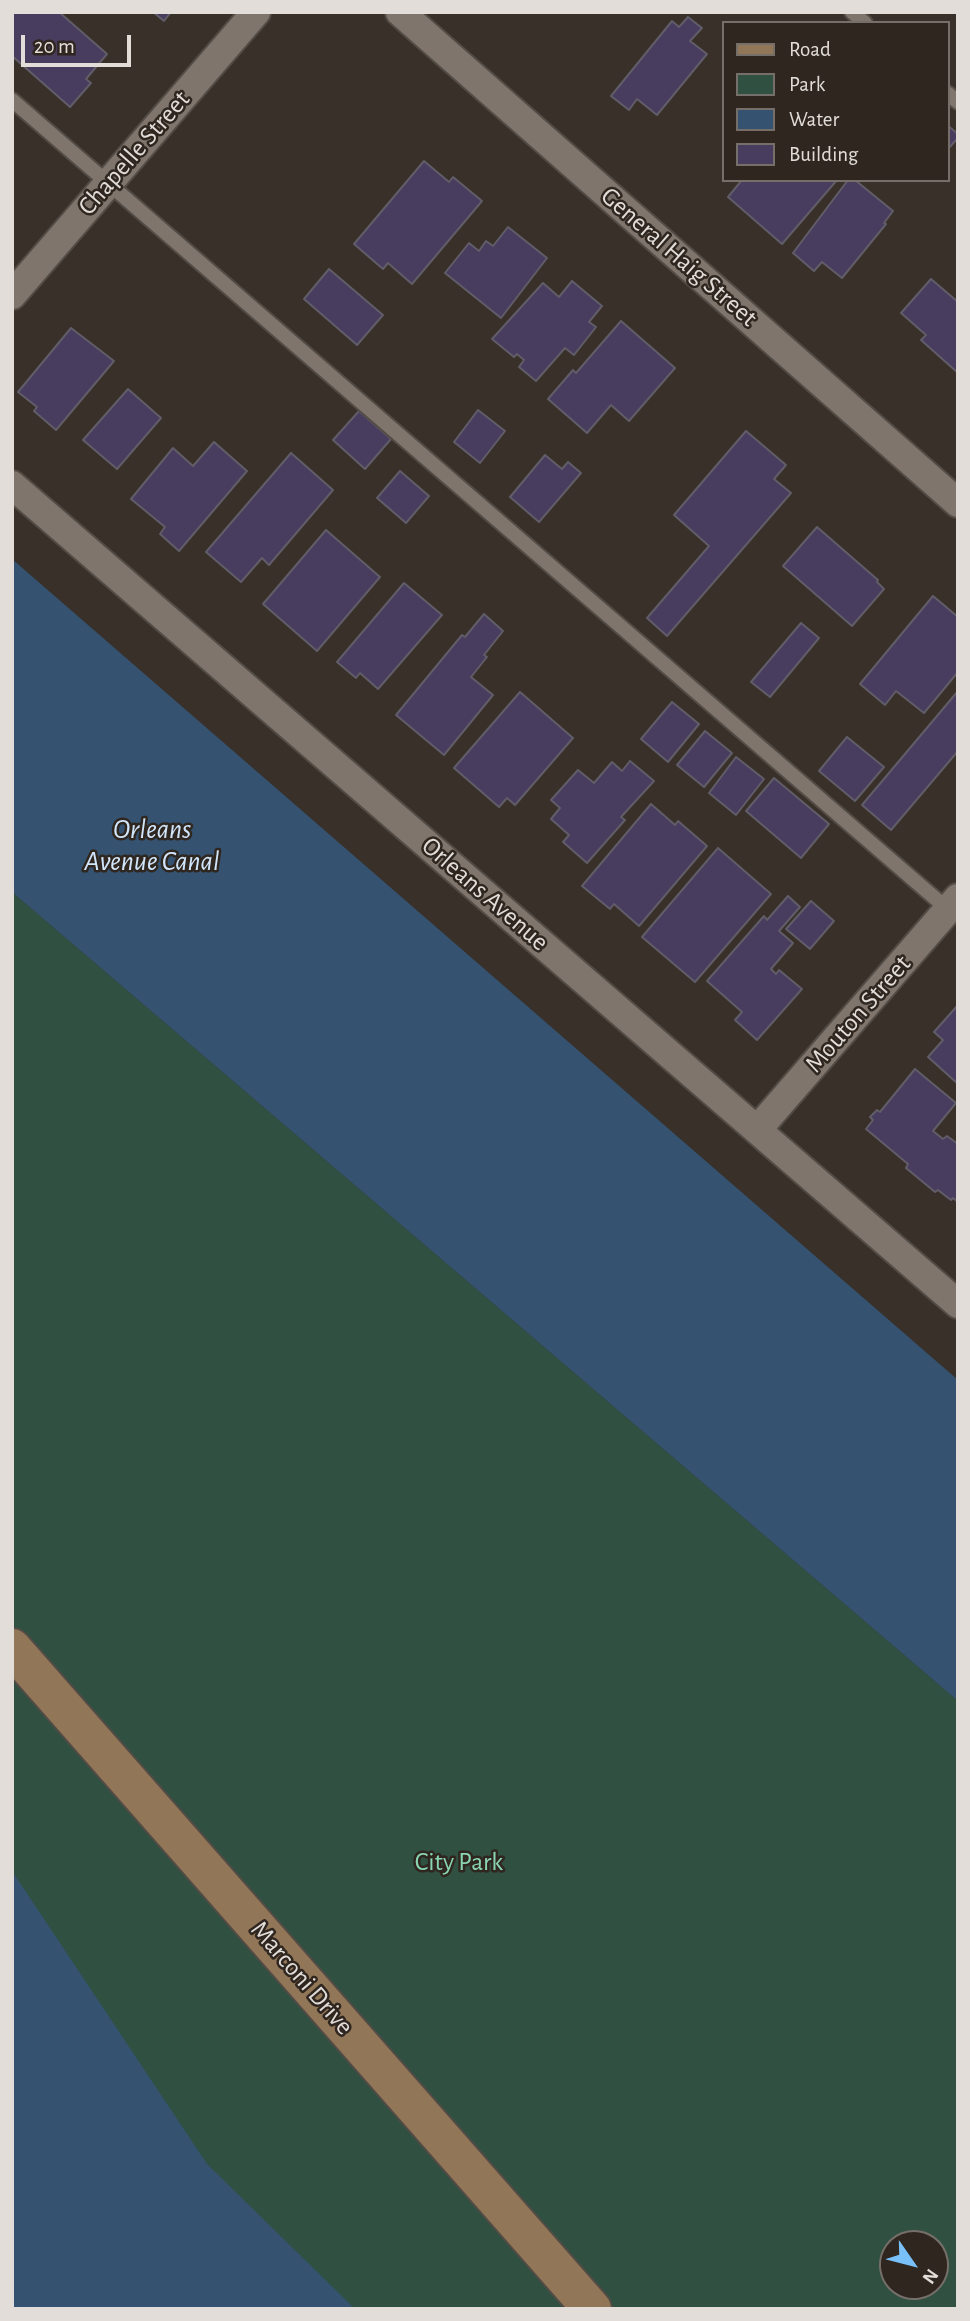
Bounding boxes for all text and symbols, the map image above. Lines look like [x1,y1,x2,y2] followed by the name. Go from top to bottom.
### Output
[24,21,135,65] scale bar
[722,21,949,182] legend
[34,36,75,57] text: 20 m
[789,39,831,60] text: Road
[789,74,825,95] text: Park
[72,84,196,222] street label: Chapelle Street
[789,109,839,130] text: Water
[789,144,858,165] text: Building
[594,181,764,333] street label: General Haig Street
[84,813,220,879] water label: Orleans Avenue Canal
[415,830,555,958] street label: Orleans Avenue
[799,949,917,1079] street label: Mouton Street
[415,1846,503,1878] park label: City Park
[244,1915,360,2041] street label: Marconi Drive
[879,2230,949,2300] north arrow
[918,2265,942,2287] text: N

